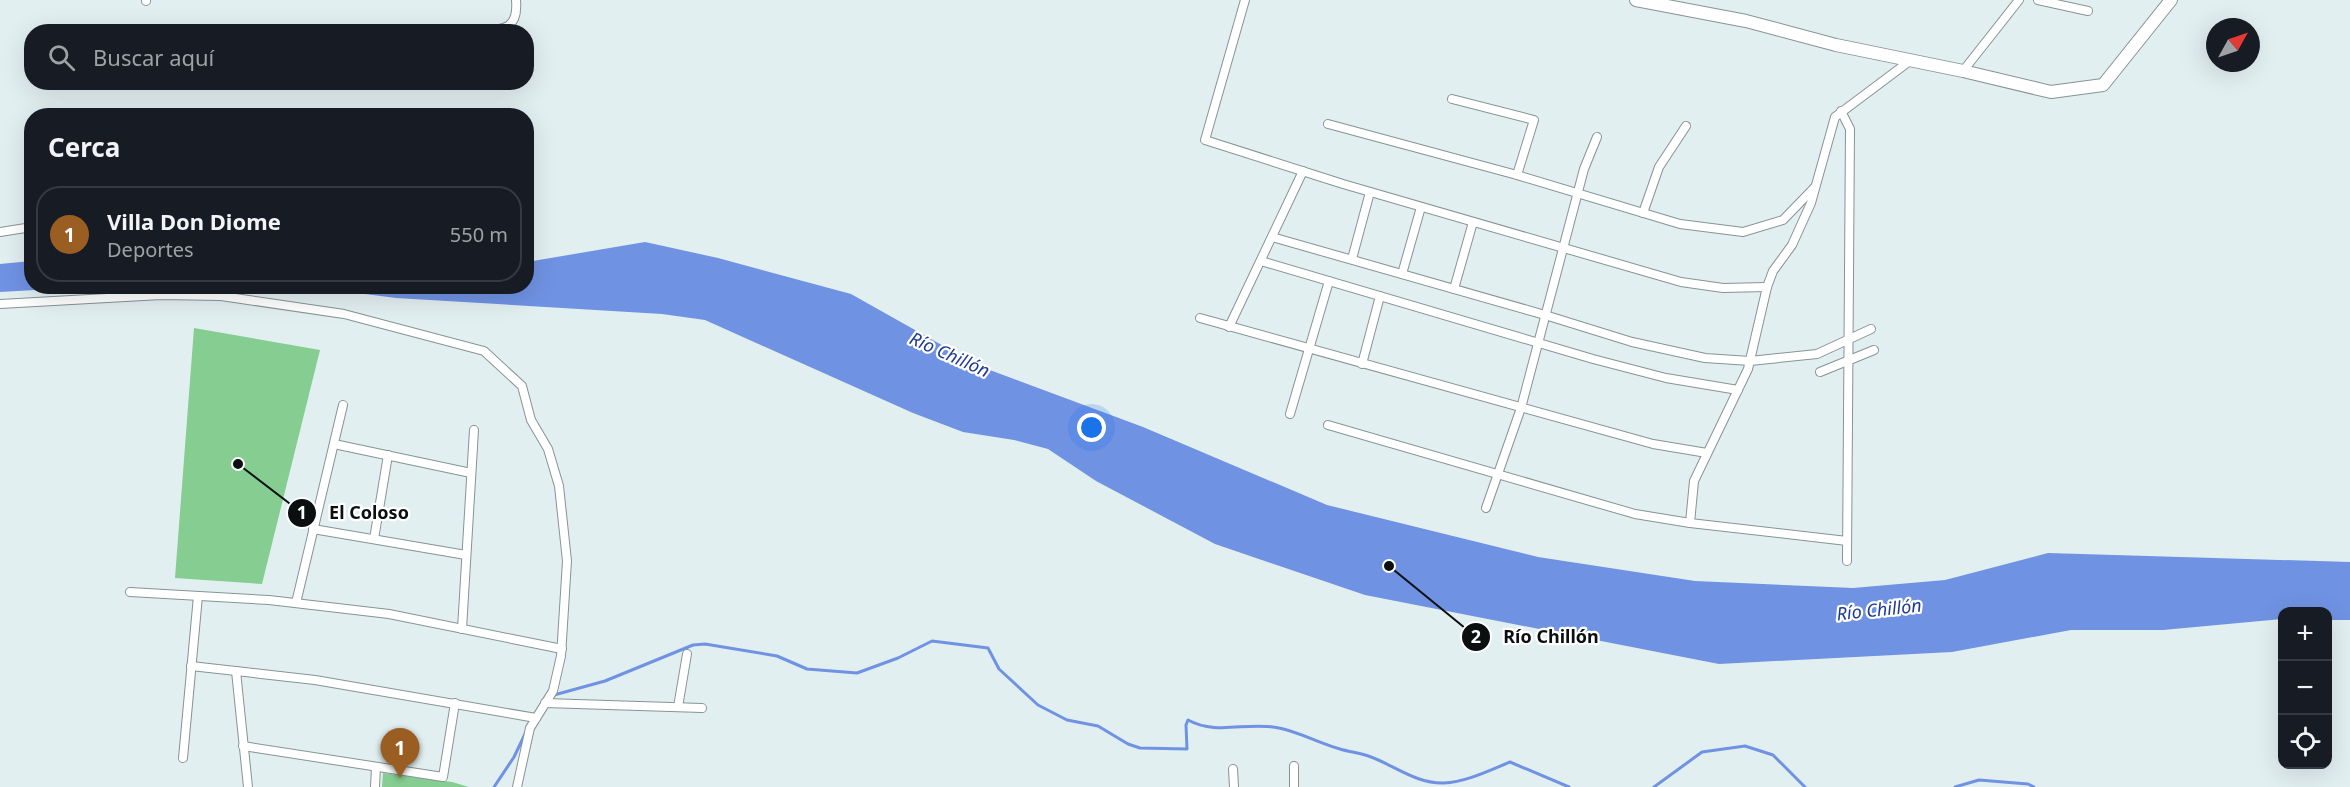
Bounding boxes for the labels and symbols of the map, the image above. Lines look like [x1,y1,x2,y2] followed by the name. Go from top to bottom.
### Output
[2206,18,2260,72] north arrow
[906,326,994,382] water label: Río Chillón
[1077,413,1106,442] your location
[287,495,421,531] callout: El Coloso
[297,500,307,524] text: 1
[329,500,409,524] text: El Coloso
[1835,593,1923,625] water label: Río Chillón
[1461,619,1611,655] callout: Río Chillón
[1471,624,1481,648] text: 2
[1503,624,1599,648] text: Río Chillón
[380,728,420,778] pin: 1

